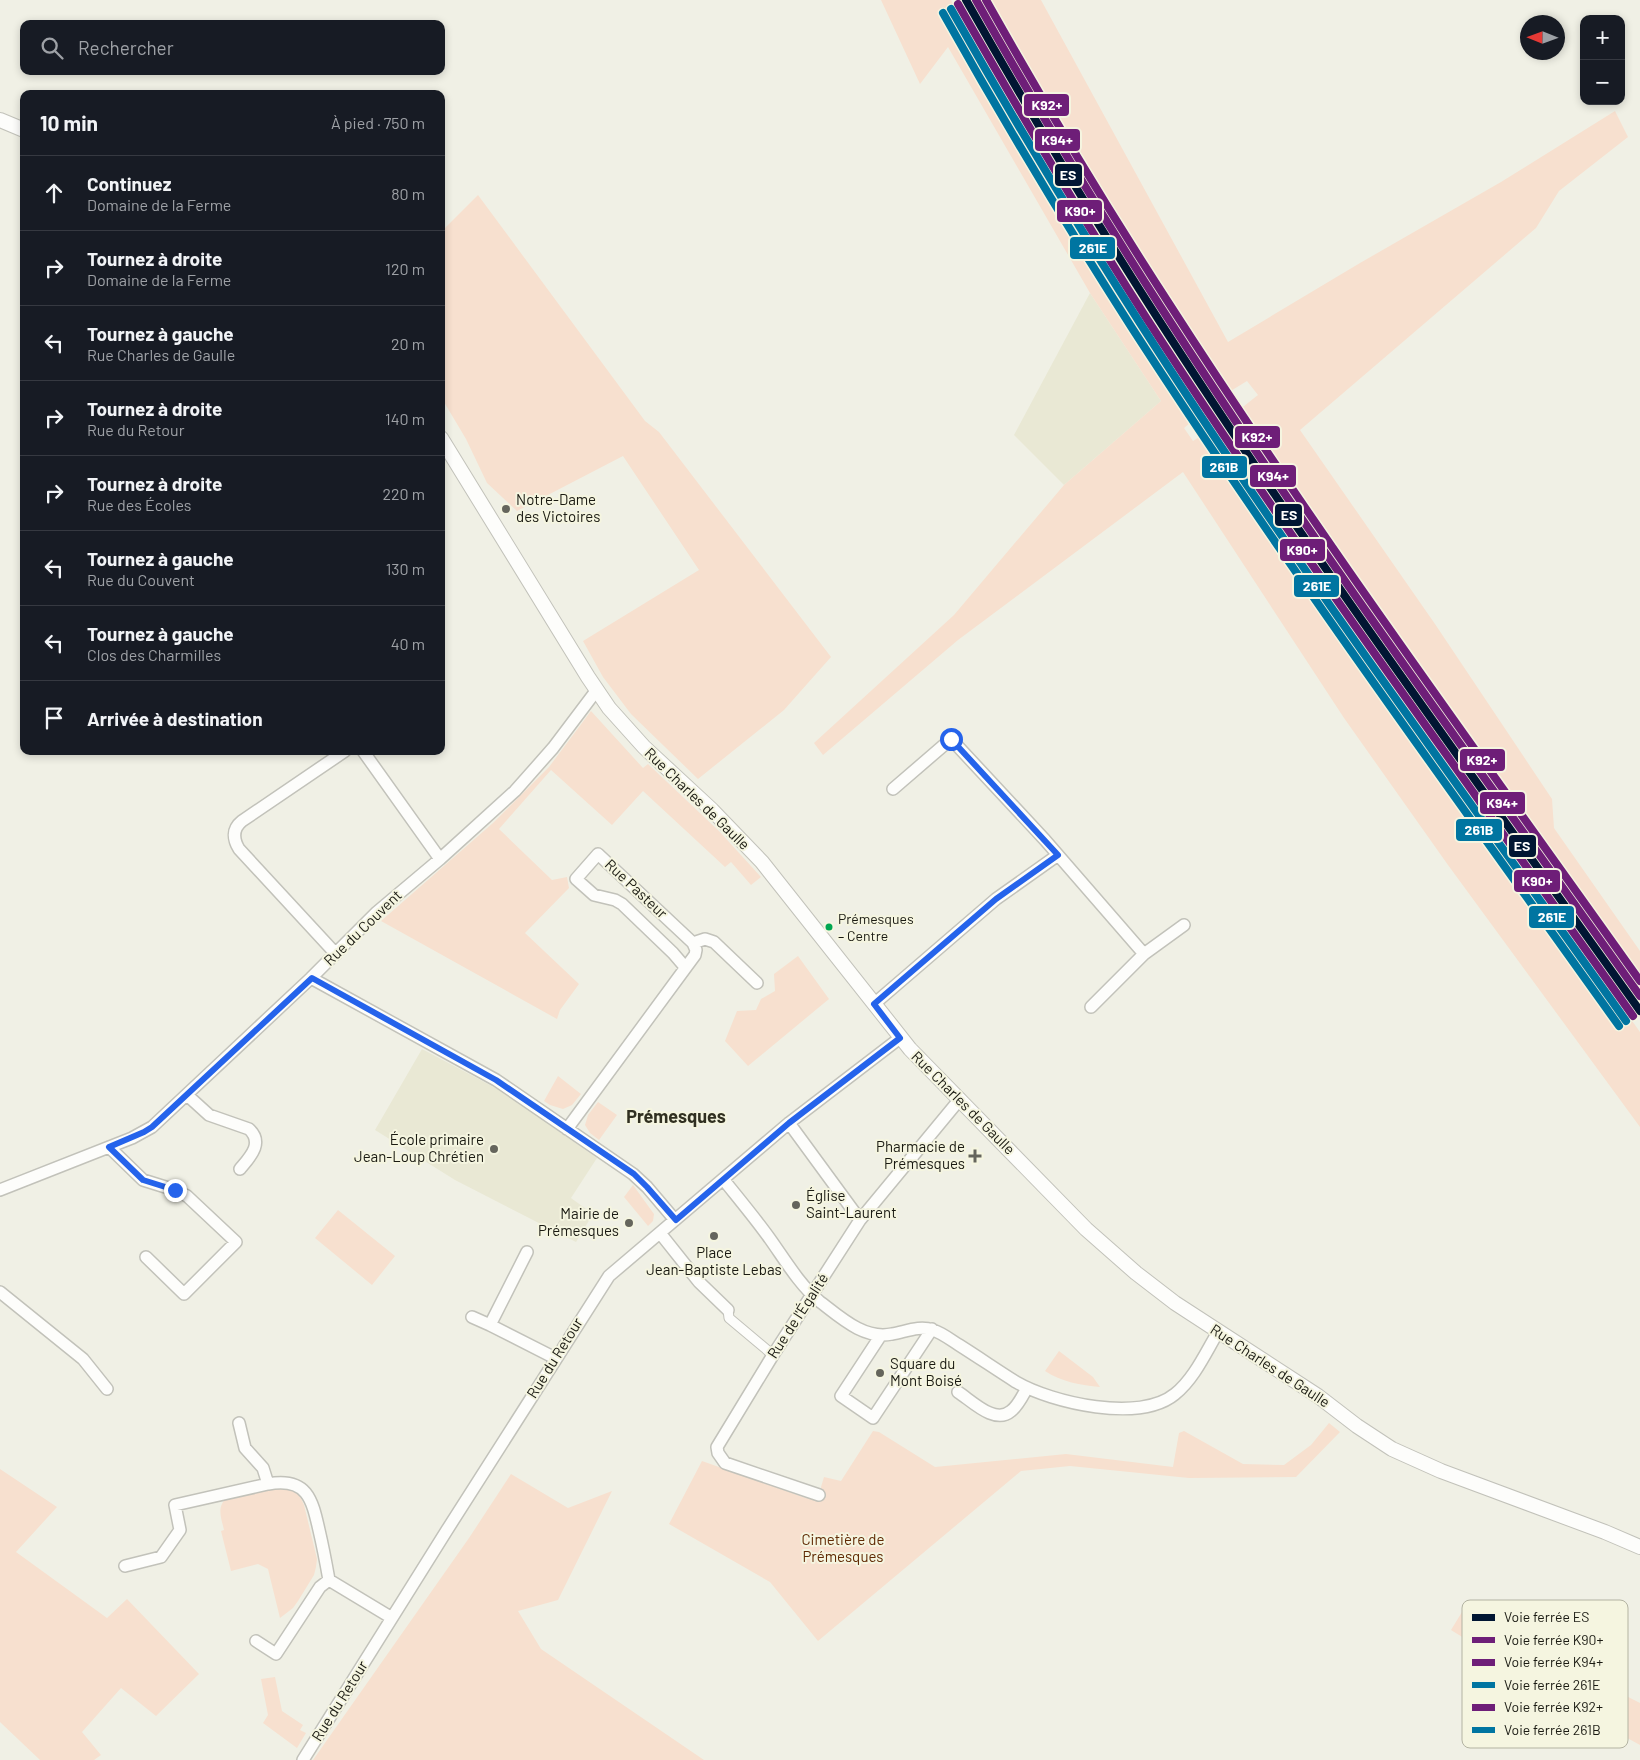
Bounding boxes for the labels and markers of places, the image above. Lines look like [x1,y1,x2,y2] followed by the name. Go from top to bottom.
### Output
[516,490,600,525] place label: Notre-Dame des Victoires
[500,503,512,515] marker: Notre-Dame des Victoires
[838,910,914,944] place label: Prémesques – Centre
[824,922,834,932] marker: Prémesques – Centre
[354,1130,484,1165] place label: École primaire Jean-Loup Chrétien
[876,1137,965,1172] place label: Pharmacie de Prémesques
[488,1143,500,1155] marker: École primaire Jean-Loup Chrétien
[969,1150,981,1162] marker: Pharmacie de Prémesques
[806,1186,897,1221] place label: Église Saint-Laurent
[790,1199,802,1211] marker: Église Saint-Laurent
[538,1204,619,1239] place label: Mairie de Prémesques
[623,1217,635,1229] marker: Mairie de Prémesques
[708,1230,720,1242] marker: Place Jean-Baptiste Lebas
[646,1243,782,1278] place label: Place Jean-Baptiste Lebas
[890,1354,962,1389] place label: Square du Mont Boisé
[874,1367,886,1379] marker: Square du Mont Boisé

